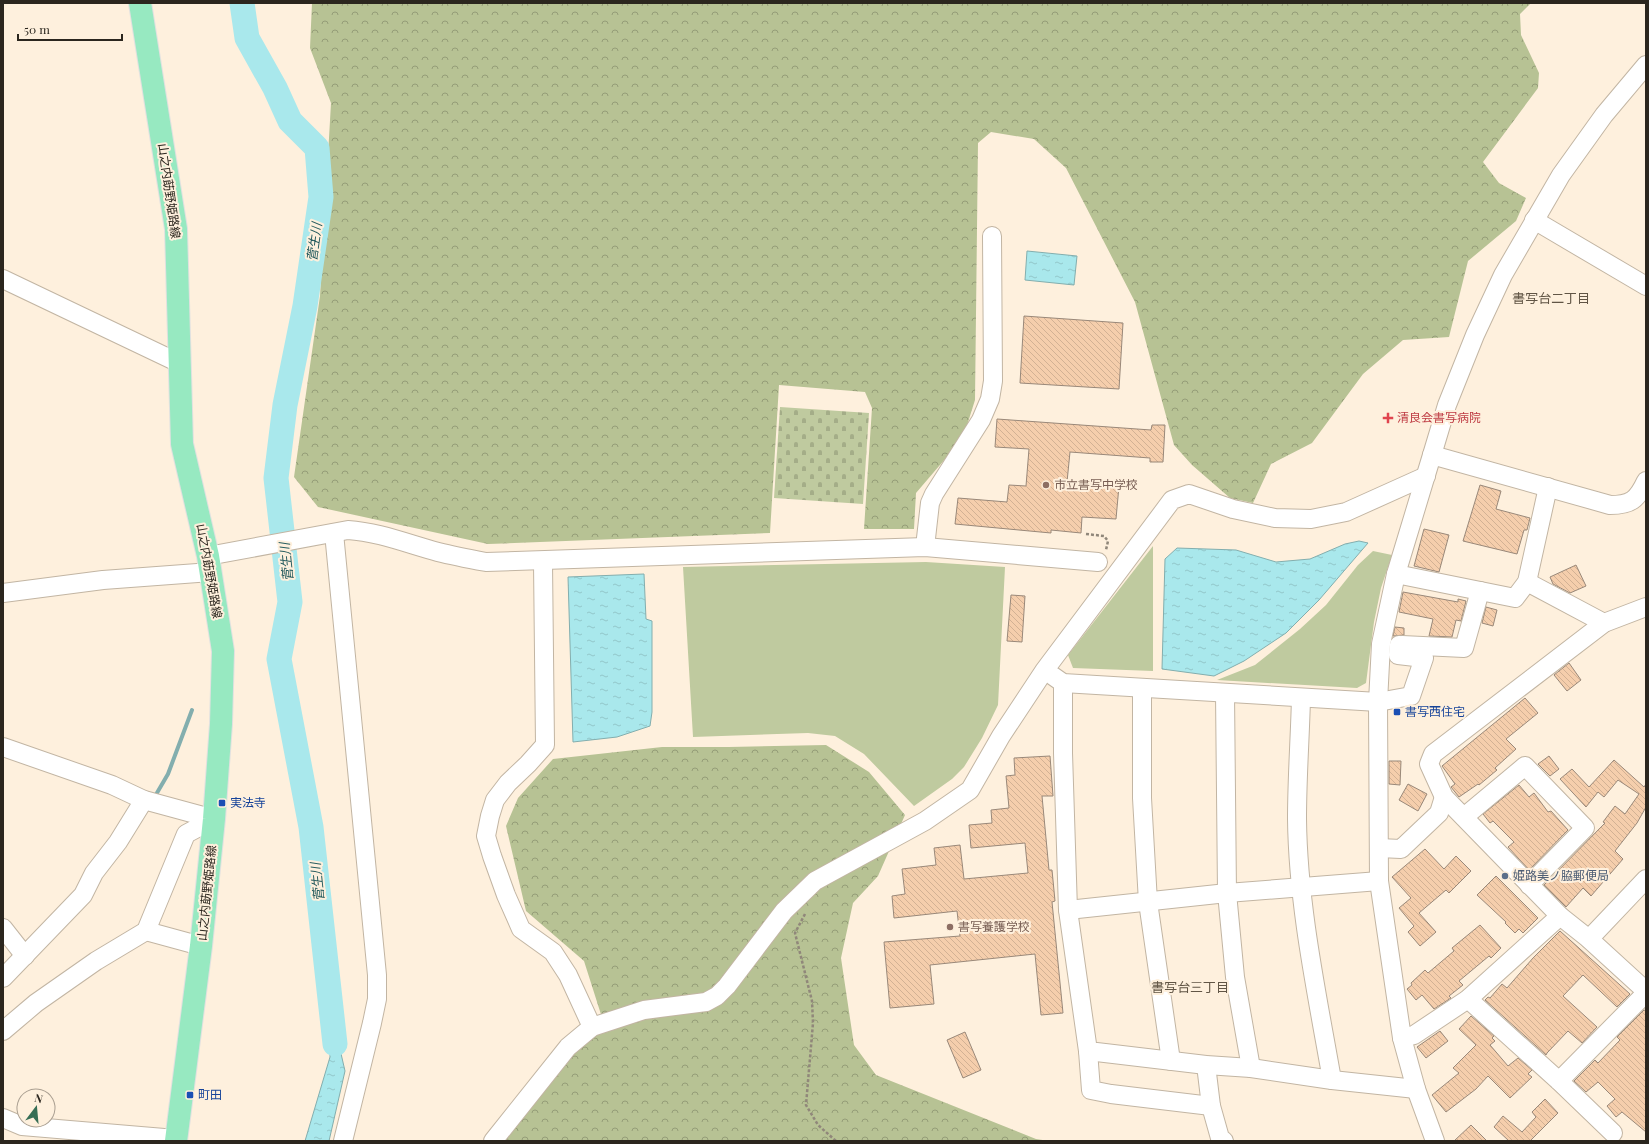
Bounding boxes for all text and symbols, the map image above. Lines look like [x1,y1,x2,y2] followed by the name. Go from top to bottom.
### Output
[18,16,122,42] scale bar
[24,21,50,37] text: 50 m
[155,142,185,240] street label: 山之内莇野姫路線
[302,219,325,262] water label: 菅生川
[1512,289,1590,306] district label: 書写台二丁目
[1397,409,1481,425] place label: 清良会書写病院
[1382,412,1394,424] marker: 清良会書写病院
[1054,476,1138,492] place label: 市立書写中学校
[1041,480,1051,490] marker: 市立書写中学校
[194,522,226,619] street label: 山之内莇野姫路線
[275,540,296,582] water label: 菅生川
[1405,703,1465,719] place label: 書写西住宅
[1392,707,1402,717] marker: 書写西住宅
[230,794,266,810] place label: 実法寺
[217,798,227,808] marker: 実法寺
[193,844,219,941] street label: 山之内莇野姫路線
[306,860,327,902] water label: 菅生川
[1513,867,1609,883] place label: 姫路美ノ脇郵便局
[1500,871,1510,881] marker: 姫路美ノ脇郵便局
[958,918,1030,934] place label: 書写養護学校
[945,922,955,932] marker: 書写養護学校
[1151,978,1229,995] district label: 書写台三丁目
[198,1086,222,1102] place label: 町田
[16,1088,56,1128] north arrow
[33,1090,45,1106] text: N
[185,1090,195,1100] marker: 町田

